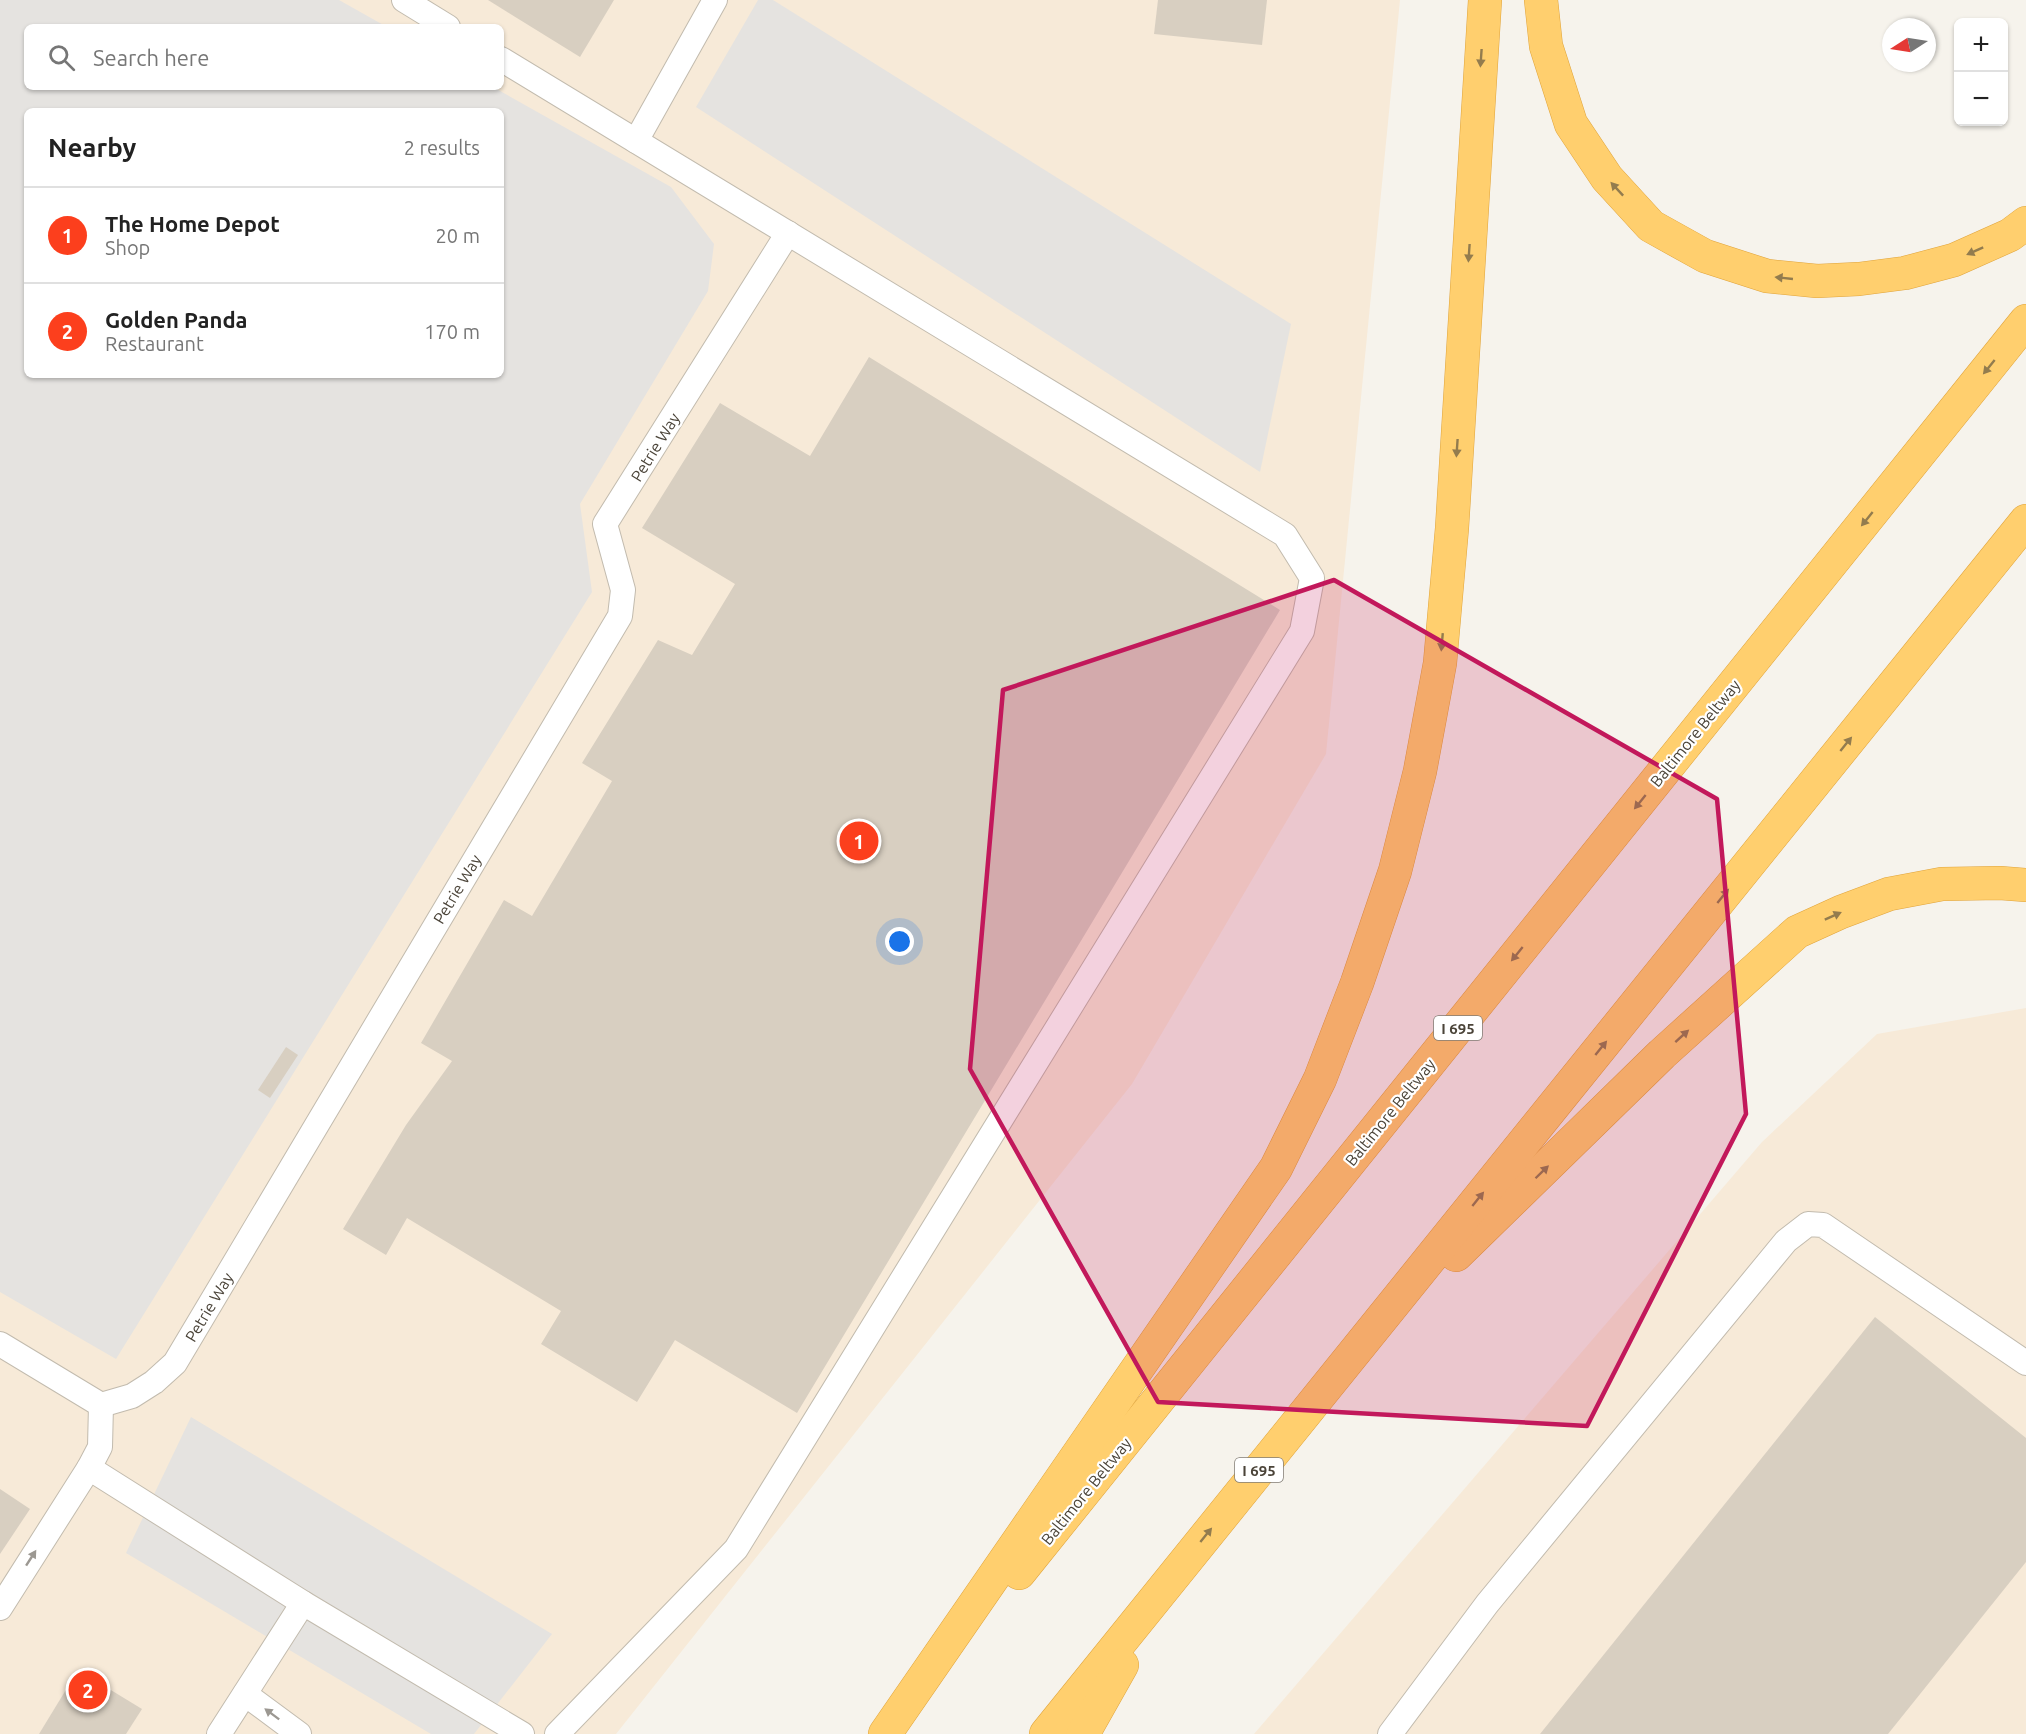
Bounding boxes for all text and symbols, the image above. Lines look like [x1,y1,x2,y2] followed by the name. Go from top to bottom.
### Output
[1882,18,1936,72] north arrow
[1954,18,2008,126] map controls
[1954,18,2008,72] button: +
[24,24,504,90] search box
[45,41,78,74] icon: search
[93,45,209,70] text: Search here
[1476,49,1486,68] one-way arrow
[1954,72,2008,126] button: −
[48,133,136,162] text: Nearby
[404,136,480,159] text: 2 results
[1610,182,1624,196] one-way arrow
[105,211,280,236] text: The Home Depot
[62,224,73,247] text: 1
[436,224,480,247] text: 20 m
[105,236,150,259] text: Shop
[1464,244,1474,263] one-way arrow
[1966,246,1983,255] one-way arrow
[1775,273,1794,283] one-way arrow
[105,307,248,332] text: Golden Panda
[62,320,73,343] text: 2
[424,320,480,343] text: 170 m
[105,332,204,355] text: Restaurant
[1983,359,1996,375] one-way arrow
[627,409,683,485] street label: Petrie Way
[1452,438,1461,457] one-way arrow
[1861,511,1874,527] one-way arrow
[1437,633,1447,652] one-way arrow
[1646,676,1744,790] street label: Baltimore Beltway
[1839,736,1852,752] one-way arrow
[1633,794,1646,810] one-way arrow
[840,818,878,864] pin: 1
[429,851,485,927] street label: Petrie Way
[1717,888,1730,904] one-way arrow
[1824,910,1842,920] one-way arrow
[885,927,914,956] your location
[1511,946,1524,962] one-way arrow
[1434,1016,1482,1040] road number: I 695
[1674,1030,1689,1043] one-way arrow
[1594,1040,1607,1055] one-way arrow
[1341,1055,1439,1169] street label: Baltimore Beltway
[1534,1165,1548,1179] one-way arrow
[1472,1191,1485,1207] one-way arrow
[181,1269,237,1345] street label: Petrie Way
[1037,1434,1135,1548] street label: Baltimore Beltway
[1235,1458,1283,1482] road number: I 695
[1200,1527,1213,1543] one-way arrow
[26,1550,37,1567] one-way arrow
[68,1668,107,1712] pin: 2
[264,1708,280,1720] one-way arrow

